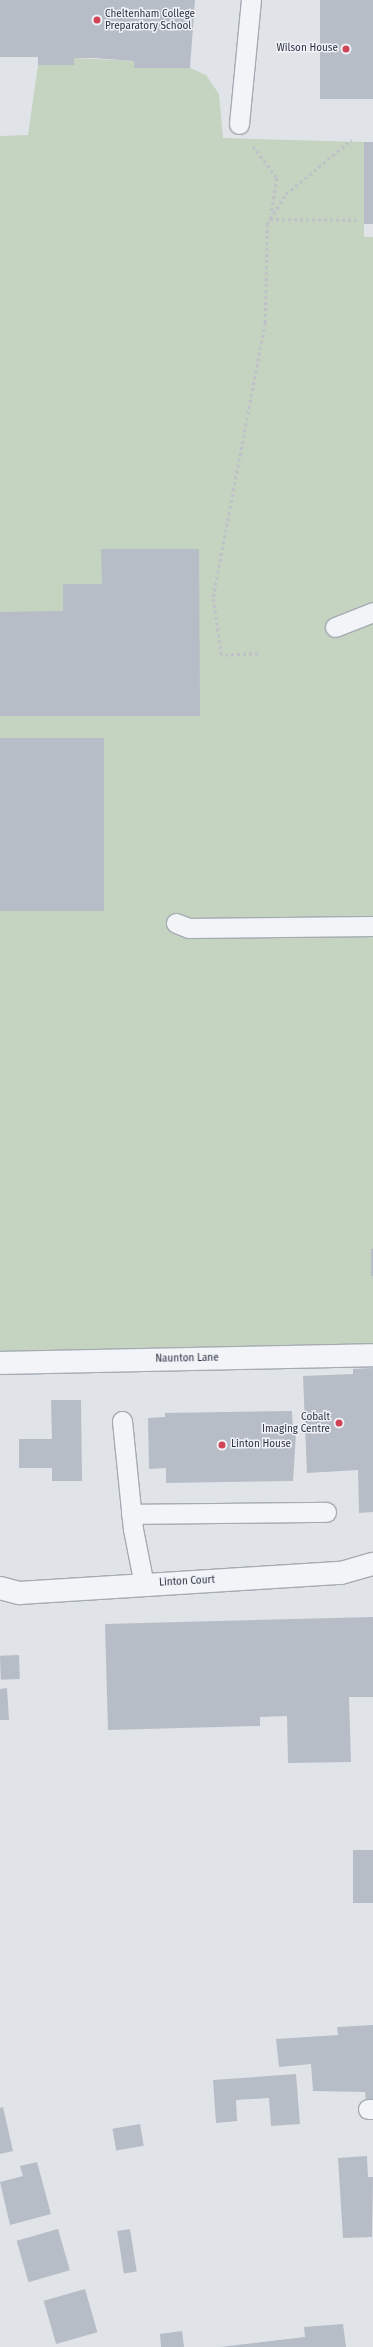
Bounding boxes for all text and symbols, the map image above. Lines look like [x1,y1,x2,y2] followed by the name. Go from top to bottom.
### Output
[105,8,195,32] place label: Cheltenham College Preparatory School
[92,15,102,25] marker: Cheltenham College Preparatory School
[276,43,338,55] place label: Wilson House
[341,44,351,54] marker: Wilson House
[155,1352,219,1366] street label: Naunton Lane
[262,1411,330,1434] place label: Cobalt Imaging Centre
[333,1417,345,1429] marker: Cobalt Imaging Centre
[216,1439,228,1451] marker: Linton House
[231,1439,291,1451] place label: Linton House
[159,1575,215,1589] street label: Linton Court

